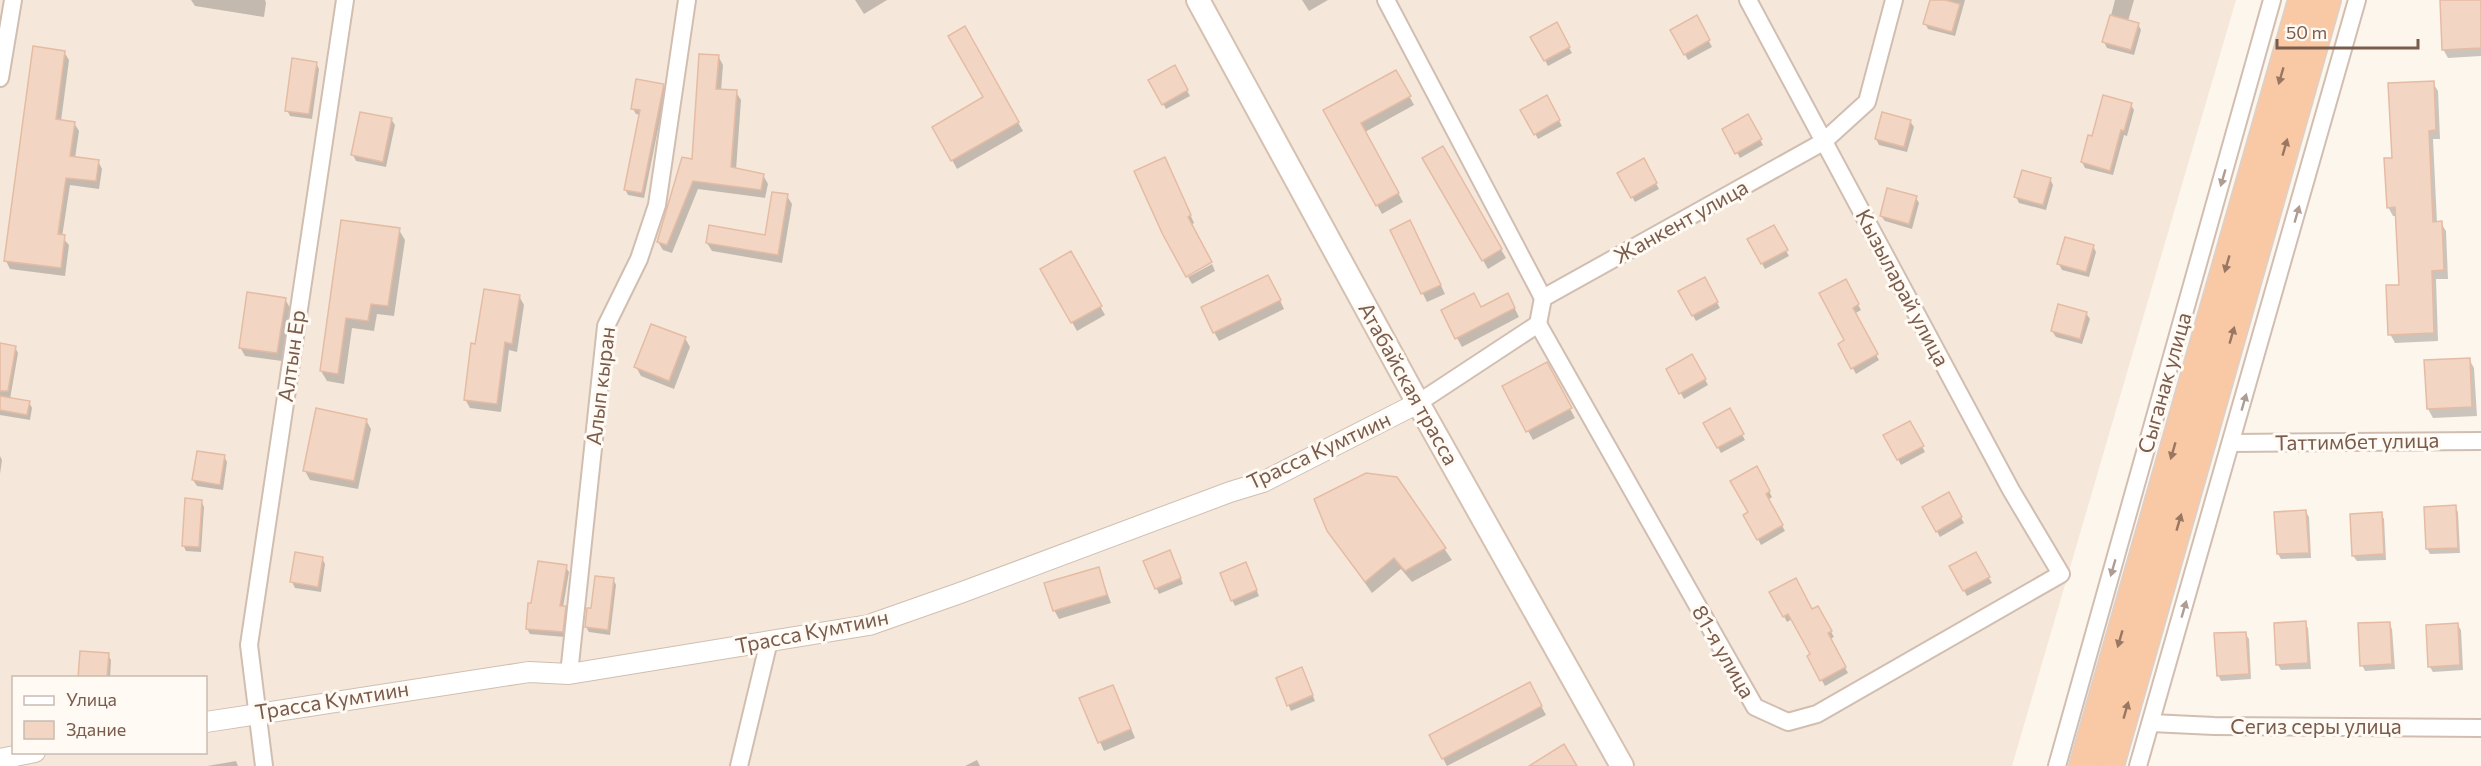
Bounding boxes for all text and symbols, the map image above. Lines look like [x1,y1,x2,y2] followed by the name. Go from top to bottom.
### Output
[2277,12,2418,50] scale bar
[2286,21,2327,43] text: 50 m
[2275,67,2285,86] one-way arrow
[2281,138,2290,156] one-way arrow
[2217,169,2227,187] one-way arrow
[1609,173,1752,268] street label: Жанкент улица
[1851,204,1955,370] street label: Кызыларай улица
[2293,205,2302,223] one-way arrow
[2222,255,2231,273] one-way arrow
[1354,298,1464,469] street label: Атабайская трасса
[272,308,309,403] street label: Алтын Ер
[2132,309,2196,456] street label: Сыганак улица
[580,325,619,447] street label: Алып кыран
[2228,325,2237,343] one-way arrow
[2240,392,2249,410] one-way arrow
[1243,405,1394,494] street label: Трасса Кумтиин
[2275,427,2439,454] street label: Таттимбет улица
[2168,442,2177,460] one-way arrow
[2175,513,2184,531] one-way arrow
[2108,559,2117,577] one-way arrow
[1688,600,1761,702] street label: 81-я улица
[2180,600,2189,618] one-way arrow
[733,603,890,658] street label: Трасса Кумтиин
[2114,630,2124,648] one-way arrow
[253,675,411,724] street label: Трасса Кумтиин
[12,676,207,754] legend
[66,688,117,710] text: Улица
[2121,701,2131,719] one-way arrow
[2230,713,2402,738] street label: Сегиз серы улица
[66,718,126,740] text: Здание

